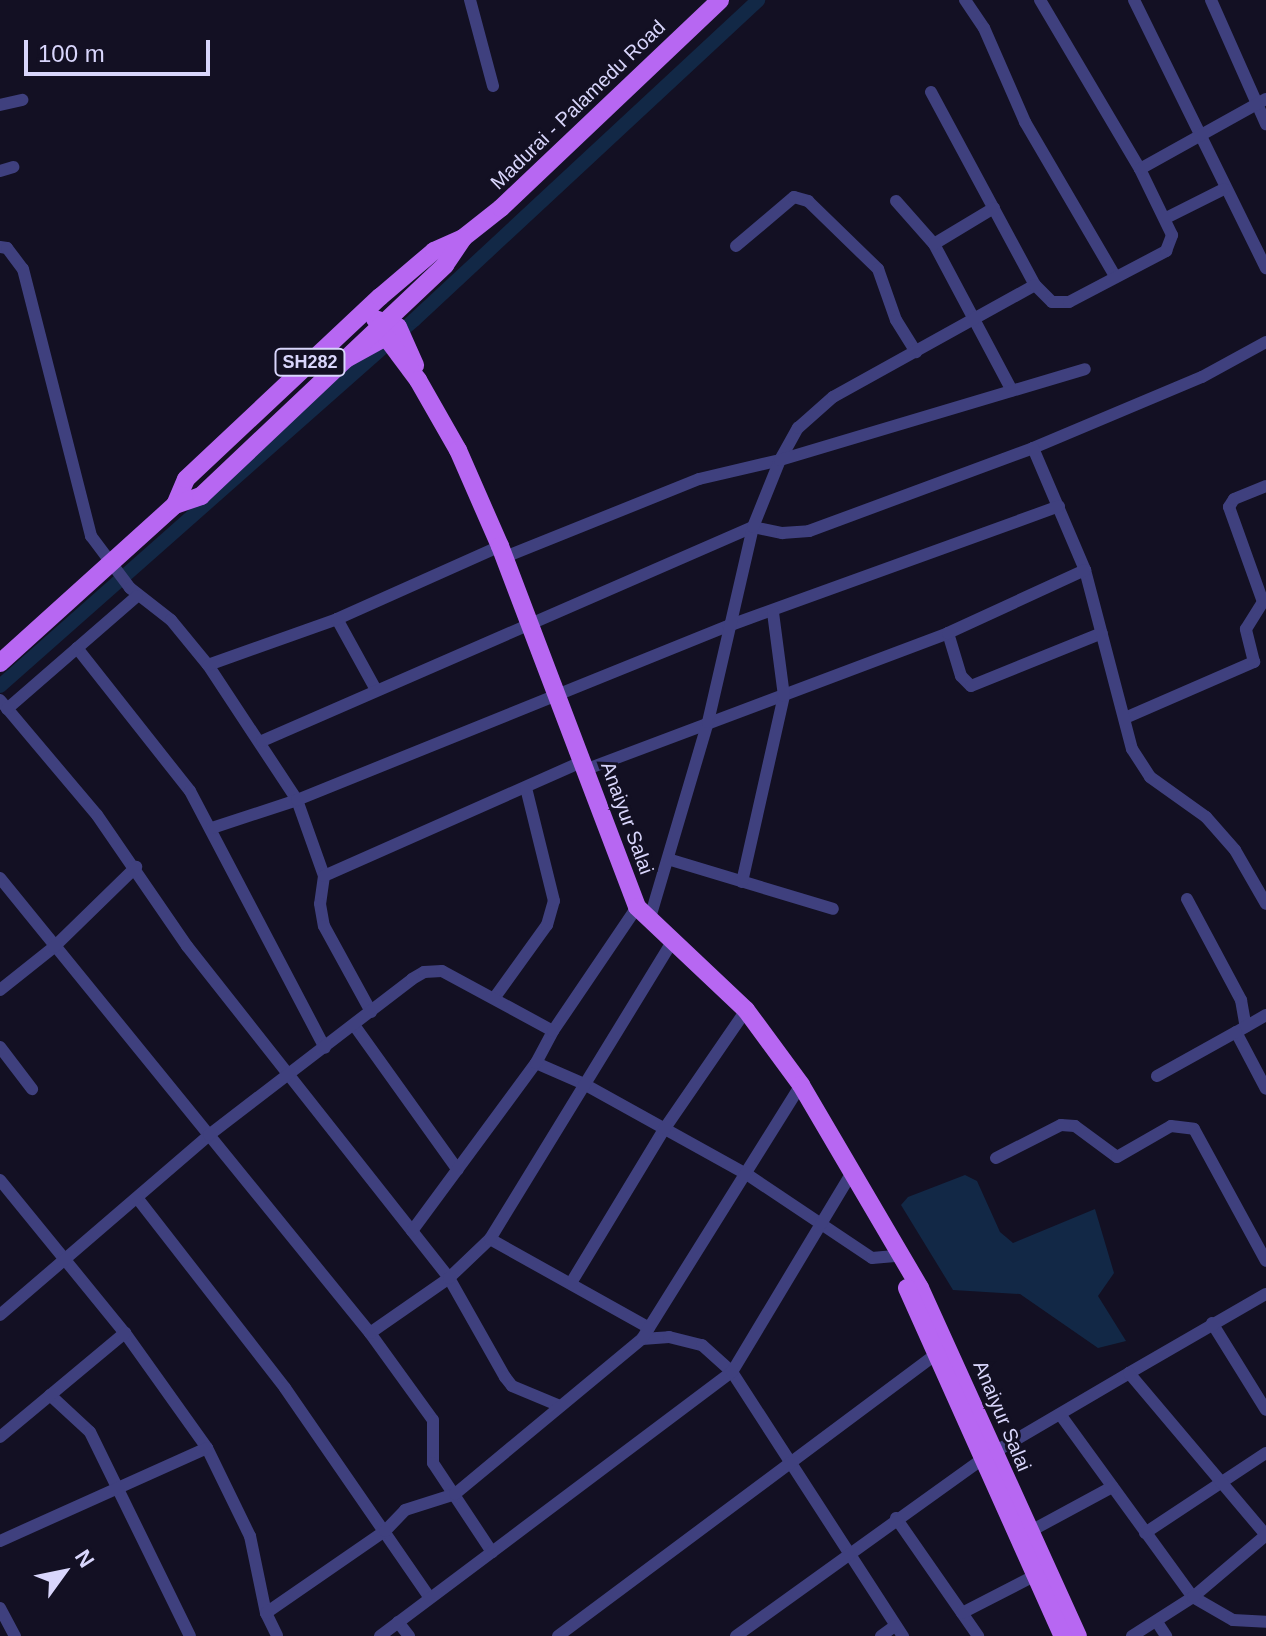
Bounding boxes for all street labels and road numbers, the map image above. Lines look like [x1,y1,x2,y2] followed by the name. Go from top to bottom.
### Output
[486,15,670,195] street label: Madurai - Palamedu Road
[274,348,346,376] road number: SH282
[596,759,658,877] street label: Anaiyur Salai
[968,1357,1036,1475] street label: Anaiyur Salai

